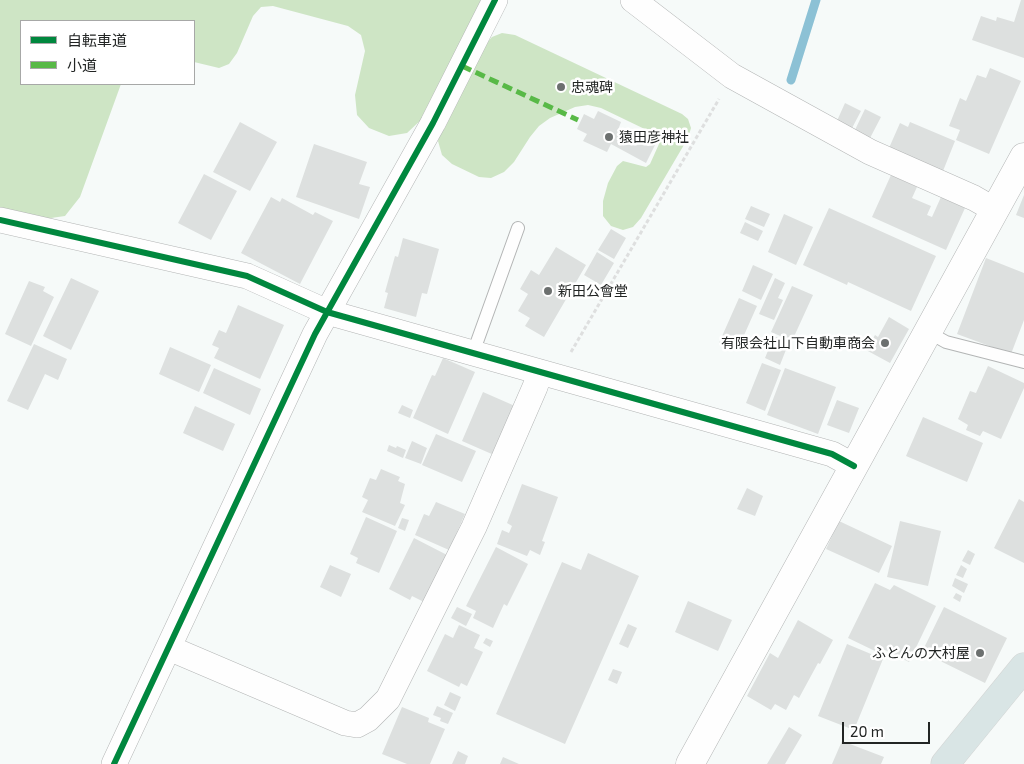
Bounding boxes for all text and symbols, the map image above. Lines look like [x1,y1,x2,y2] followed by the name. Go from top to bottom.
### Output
[20,20,195,85] legend
[67,31,127,49] text: 自転車道
[67,56,97,74] text: 小道
[571,79,613,95] place label: 忠魂碑
[555,81,567,93] marker: 忠魂碑
[619,129,689,145] place label: 猿田彦神社
[603,131,615,143] marker: 猿田彦神社
[558,283,628,299] place label: 新田公會堂
[542,285,554,297] marker: 新田公會堂
[721,335,875,351] place label: 有限会社山下自動車商会
[879,337,891,349] marker: 有限会社山下自動車商会
[872,645,970,661] place label: ふとんの大村屋
[974,647,986,659] marker: ふとんの大村屋
[844,712,932,744] scale bar
[850,722,884,740] text: 20 m

